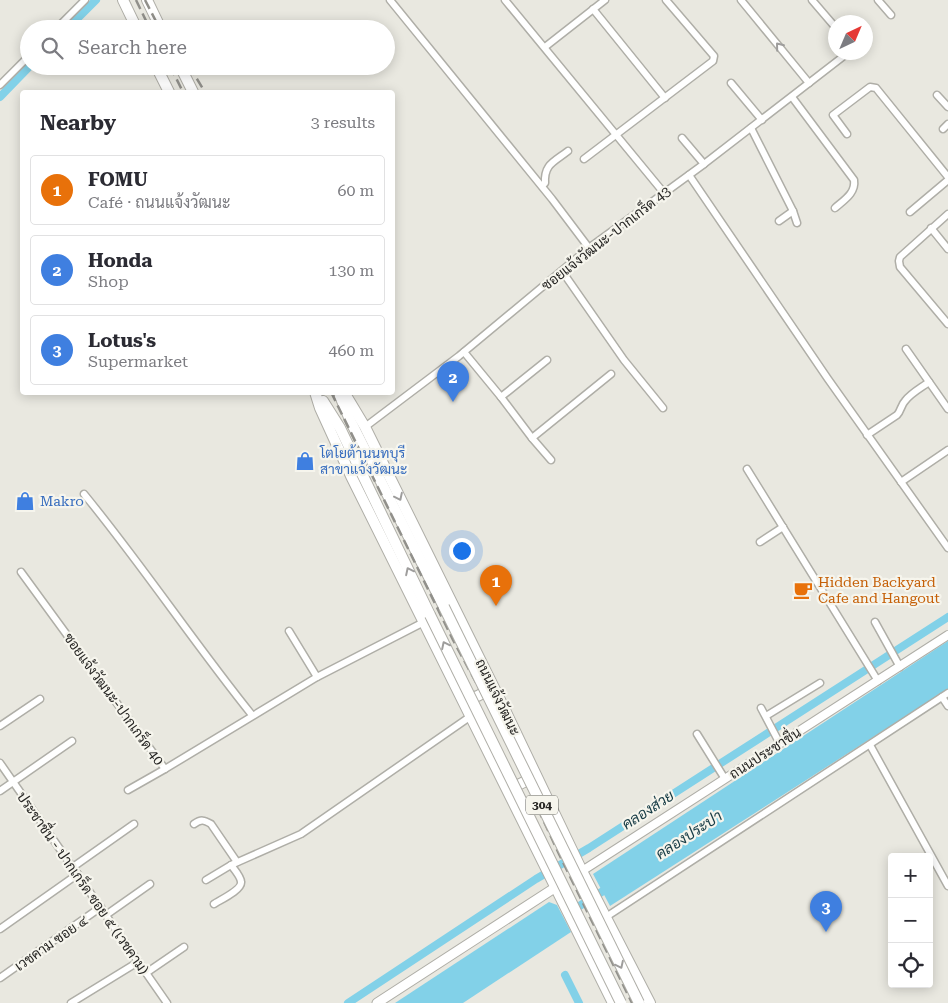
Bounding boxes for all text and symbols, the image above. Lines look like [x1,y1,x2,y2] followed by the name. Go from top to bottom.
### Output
[828,15,873,60] north arrow
[20,20,395,75] search box
[38,34,66,62] icon: search
[78,36,187,59] text: Search here
[775,42,784,51] one-way arrow
[40,111,116,135] text: Nearby
[311,113,375,132] text: 3 results
[88,168,148,191] text: FOMU
[53,181,61,200] text: 1
[337,181,374,200] text: 60 m
[538,182,674,293] street label: ซอยแจ้งวัฒนะ-ปากเกร็ด 43
[88,193,231,212] text: Café · ถนนแจ้งวัฒนะ
[88,249,152,272] text: Honda
[53,261,61,280] text: 2
[328,261,374,280] text: 130 m
[88,272,129,291] text: Shop
[88,329,156,352] text: Lotus's
[53,341,61,360] text: 3
[328,341,374,360] text: 460 m
[88,352,188,371] text: Supermarket
[437,361,469,402] pin: 2
[319,444,407,477] place label: โตโยต้านนทบุรี สาขาแจ้งวัฒนะ
[294,450,316,472] shop icon: โตโยต้านนทบุรี สาขาแจ้งวัฒนะ
[14,490,36,512] shop icon: Makro
[393,492,403,501] one-way arrow
[40,493,84,509] place label: Makro
[449,538,475,564] your location
[480,565,512,606] pin: 1
[405,567,415,576] one-way arrow
[818,574,940,606] place label: Hidden Backyard Cafe and Hangout
[792,579,814,601] cafe icon: Hidden Backyard Cafe and Hangout
[61,629,168,768] street label: ซอยแจ้งวัฒนะ-ปากเกร็ด 40
[441,641,451,650] one-way arrow
[473,656,524,738] street label: ถนนแจ้งวัฒนะ
[724,721,804,782] street label: ถนนประชาชื่น
[618,786,678,833] water label: คลองส่วย
[14,787,156,977] street label: ประชาชื่น - ปากเกร็ด ซอย ๕ (เวชคาม)
[526,796,558,814] road number: 304
[652,807,726,863] water label: คลองประปา
[888,853,933,988] map controls
[888,853,933,898] button: +
[810,891,842,932] pin: 3
[888,898,933,943] button: −
[11,912,91,974] street label: เวชคาม ซอย ๔
[888,943,933,988] button: locate
[614,960,624,969] one-way arrow

